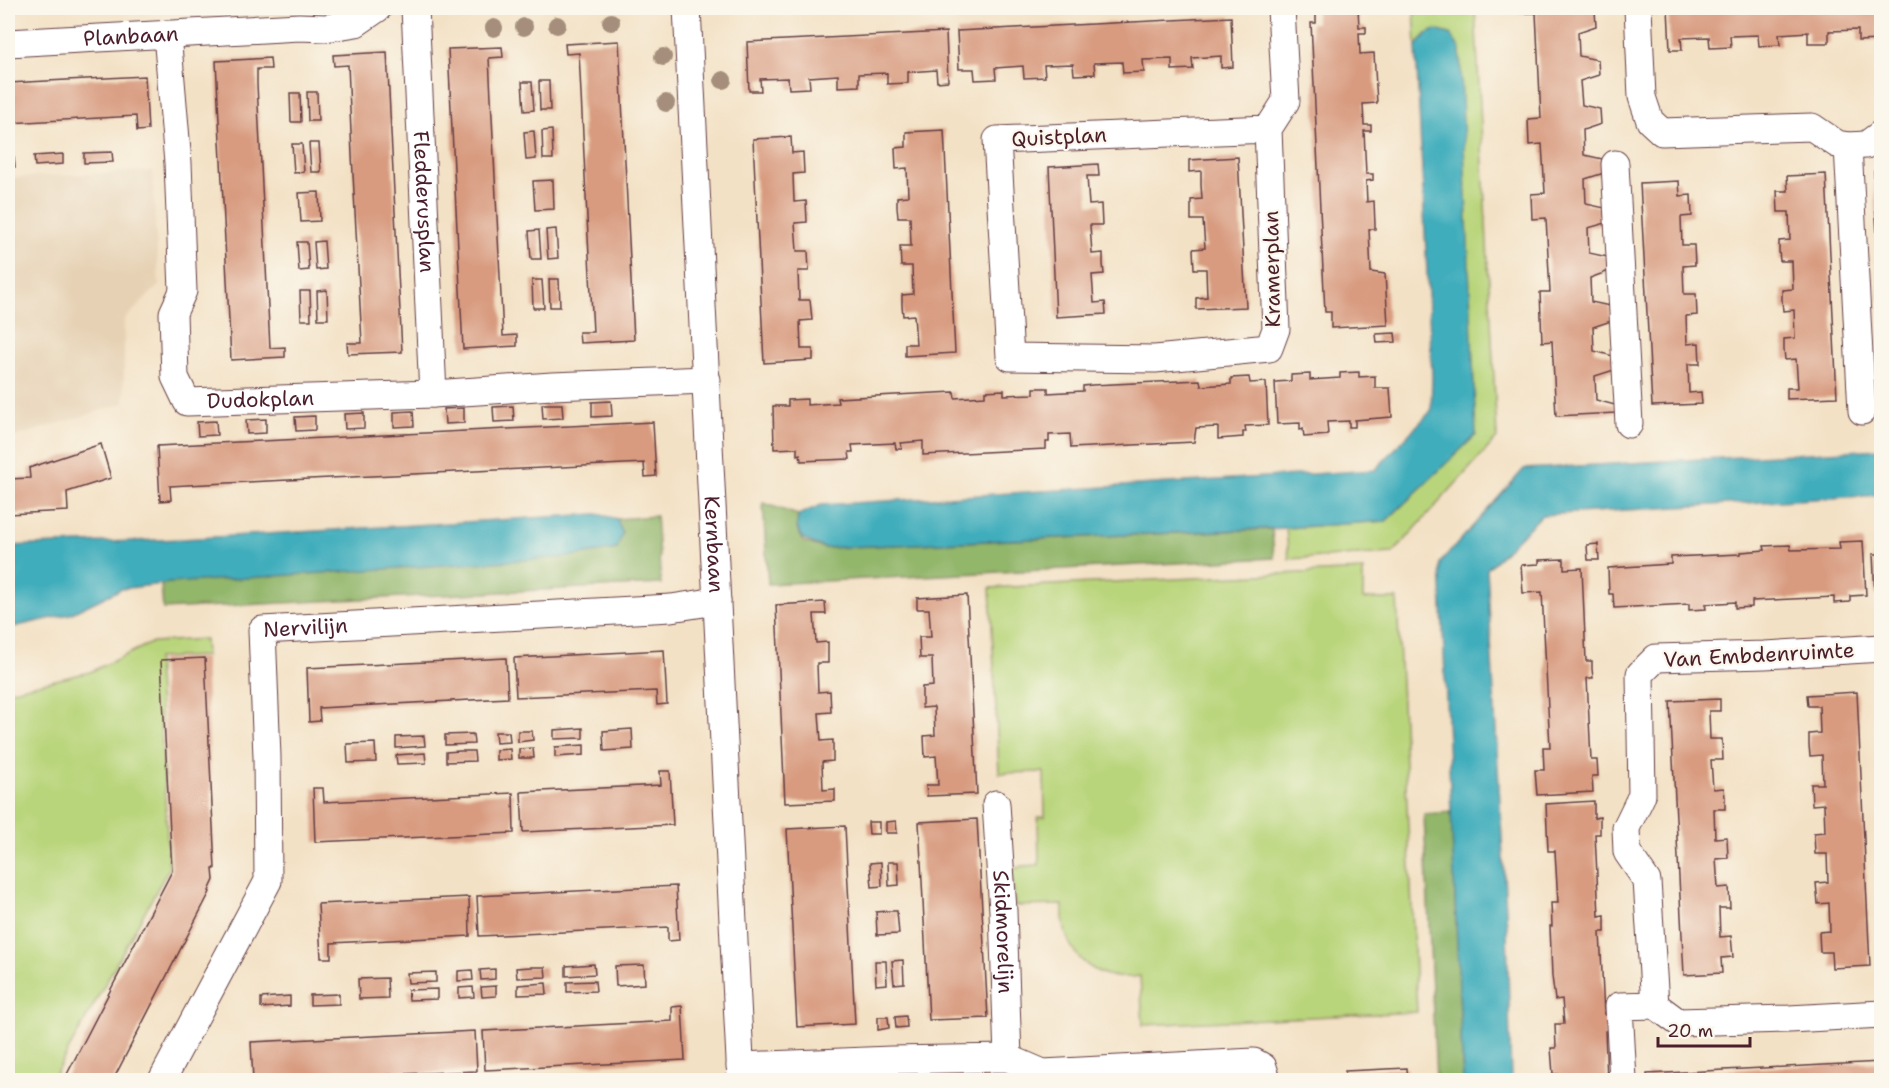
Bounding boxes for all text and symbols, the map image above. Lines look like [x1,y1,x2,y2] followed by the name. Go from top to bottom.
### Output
[82,20,179,53] street label: Planbaan
[1011,121,1108,153] street label: Quistplan
[407,130,441,274] street label: Fledderusplan
[1257,210,1287,328] street label: Kramerplan
[206,384,315,415] street label: Dudokplan
[698,495,730,594] street label: Kernbaan
[262,611,349,644] street label: Nervilijn
[1663,636,1855,674] street label: Van Embdenruimte
[986,869,1020,994] street label: Skidmorelijn
[1658,1010,1750,1048] scale bar
[1667,1019,1713,1043] text: 20 m

